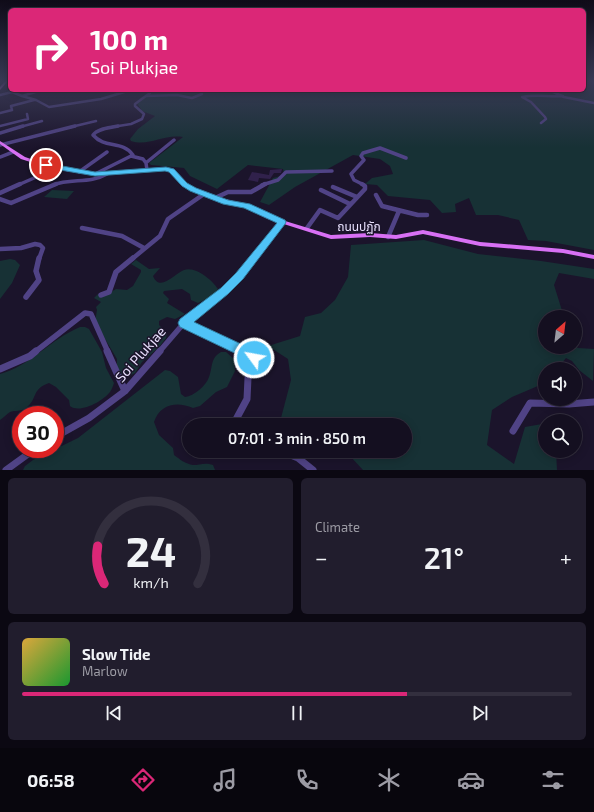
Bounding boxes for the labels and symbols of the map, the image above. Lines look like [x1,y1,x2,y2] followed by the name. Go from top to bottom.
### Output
[29,148,63,182] pin
[337,219,381,234] street label: ถนนปฏัก
[538,310,582,354] north arrow
[111,323,169,385] street label: Soi Plukjae
[233,337,275,379] position arrow
[12,406,64,458] speed limit sign: 30

